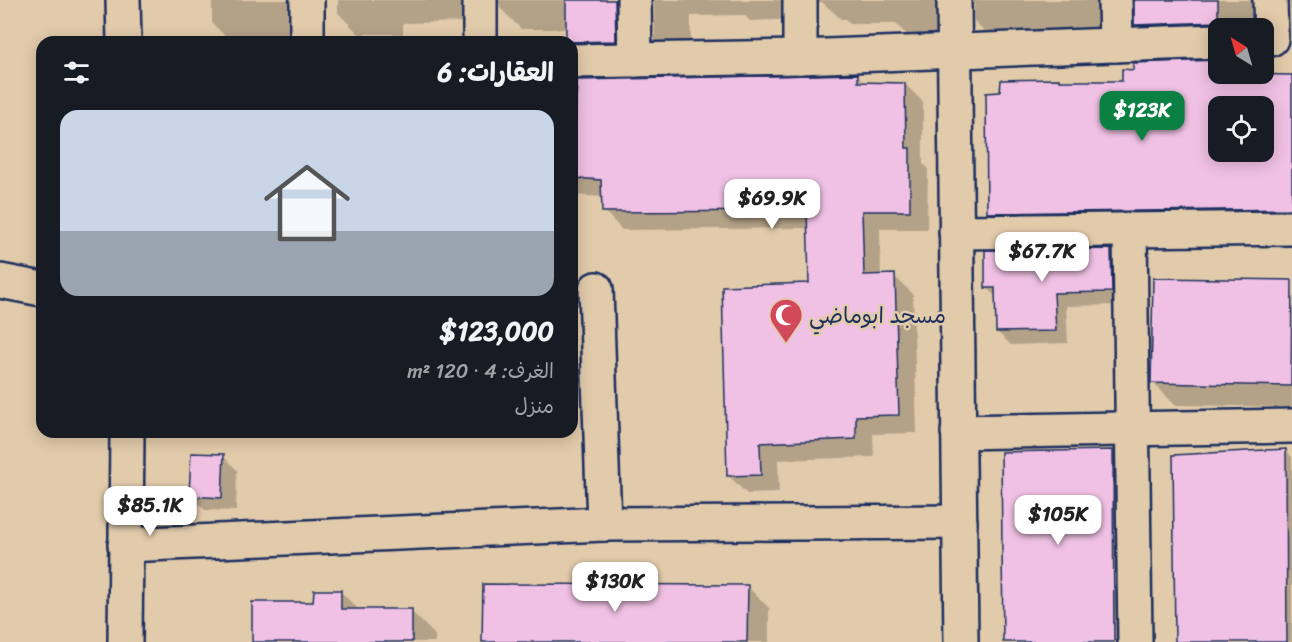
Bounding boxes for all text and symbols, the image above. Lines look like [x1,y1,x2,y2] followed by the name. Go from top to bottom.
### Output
[1208,18,1274,84] north arrow
[1208,18,1274,162] map controls
[438,49,554,95] text: العقارات: 6
[60,56,93,89] icon: filters
[1100,91,1184,142] pin: $123K
[1114,93,1170,128] text: $123K
[1208,96,1274,162] button: locate
[253,149,361,257] icon: home
[723,179,821,230] pin: $69.9K
[738,181,806,216] text: $69.9K
[993,232,1091,283] pin: $67.7K
[1009,234,1075,269] text: $67.7K
[809,296,946,335] place label: مسجد ابوماضي
[768,297,804,344] mosque icon: مسجد ابوماضي
[440,308,554,354] text: $123,000
[407,354,554,389] text: الغرف: 4 · 120 m²
[515,389,554,424] text: منزل
[101,486,199,537] pin: $85.1K
[118,488,182,523] text: $85.1K
[1016,495,1100,546] pin: $105K
[1028,497,1088,532] text: $105K
[573,562,657,613] pin: $130K
[586,564,644,599] text: $130K

